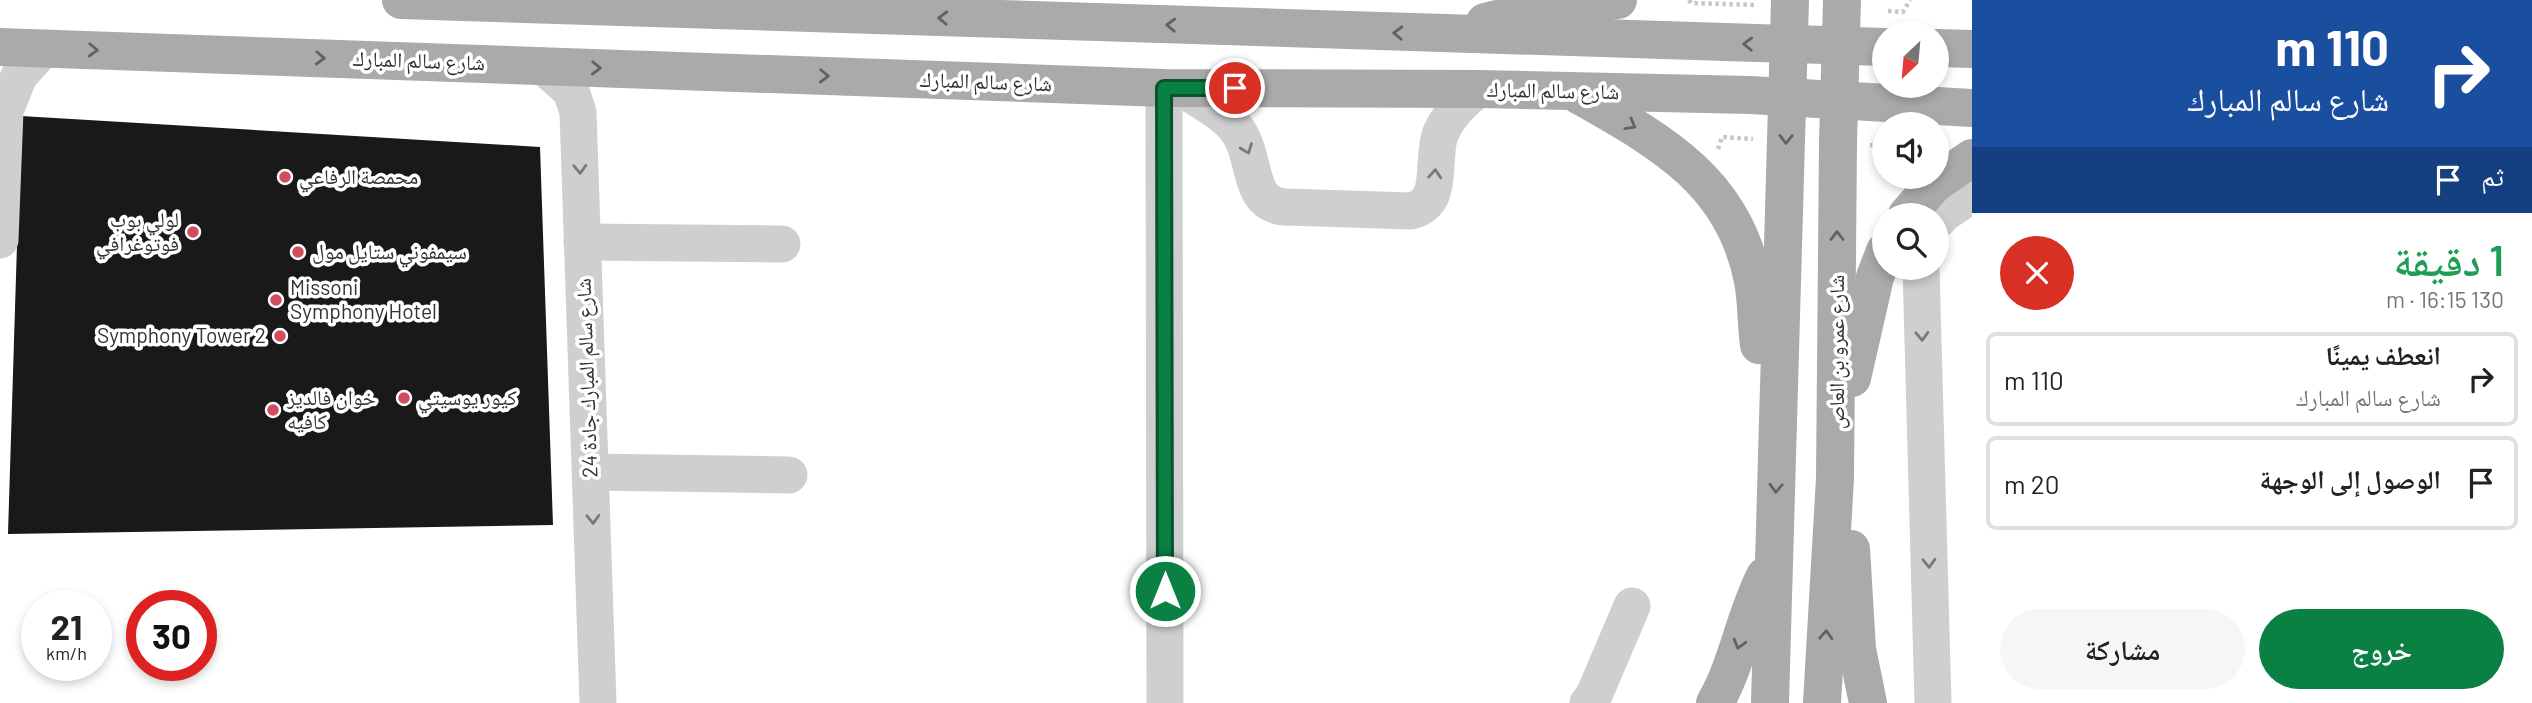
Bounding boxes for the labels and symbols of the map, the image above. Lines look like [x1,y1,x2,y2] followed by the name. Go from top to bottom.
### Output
[938,10,949,25] one-way arrow
[1165,18,1176,33] one-way arrow
[1872,21,1950,98] north arrow
[1392,25,1403,40] one-way arrow
[1742,37,1753,52] one-way arrow
[87,42,98,57] one-way arrow
[352,45,486,77] street label: شارع سالم المبارك
[315,50,326,65] one-way arrow
[1205,58,1265,118] pin
[591,60,602,75] one-way arrow
[919,66,1053,98] street label: شارع سالم المبارك
[818,68,829,83] one-way arrow
[1487,76,1619,106] street label: شارع سالم المبارك
[1624,117,1637,130] one-way arrow
[1778,133,1793,144] one-way arrow
[1239,142,1253,154] one-way arrow
[299,163,418,193] place label: محمصة الرفاعي
[572,165,588,175] one-way arrow
[277,169,293,185] marker: محمصة الرفاعي
[1427,169,1442,180] one-way arrow
[96,206,179,260] place label: لولي بوب فوتوغرافي
[185,224,201,240] marker: لولي بوب فوتوغرافي
[1830,230,1845,241] one-way arrow
[312,238,467,268] place label: سيمفوني ستايل مول
[290,244,306,260] marker: سيمفوني ستايل مول
[290,274,437,323] place label: Missoni Symphony Hotel
[1823,275,1850,429] street label: شارع عمرو بن العاص
[570,278,604,478] street label: شارع سالم المبارك جادة 24
[268,292,284,308] marker: Missoni Symphony Hotel
[97,322,266,347] place label: Symphony Tower 2
[272,328,288,344] marker: Symphony Tower 2
[1914,331,1930,342] one-way arrow
[286,384,376,433] place label: خوان فالديز كافيه
[418,384,517,414] place label: كيور يوسيتي
[396,390,412,406] marker: كيور يوسيتي
[265,402,281,418] marker: خوان فالديز كافيه
[1769,483,1784,494] one-way arrow
[585,514,600,525] one-way arrow
[1128,554,1202,628] position arrow
[1921,558,1936,569] one-way arrow
[126,590,217,681] speed limit sign: 30
[1818,629,1833,640] one-way arrow
[1733,638,1747,650] one-way arrow

